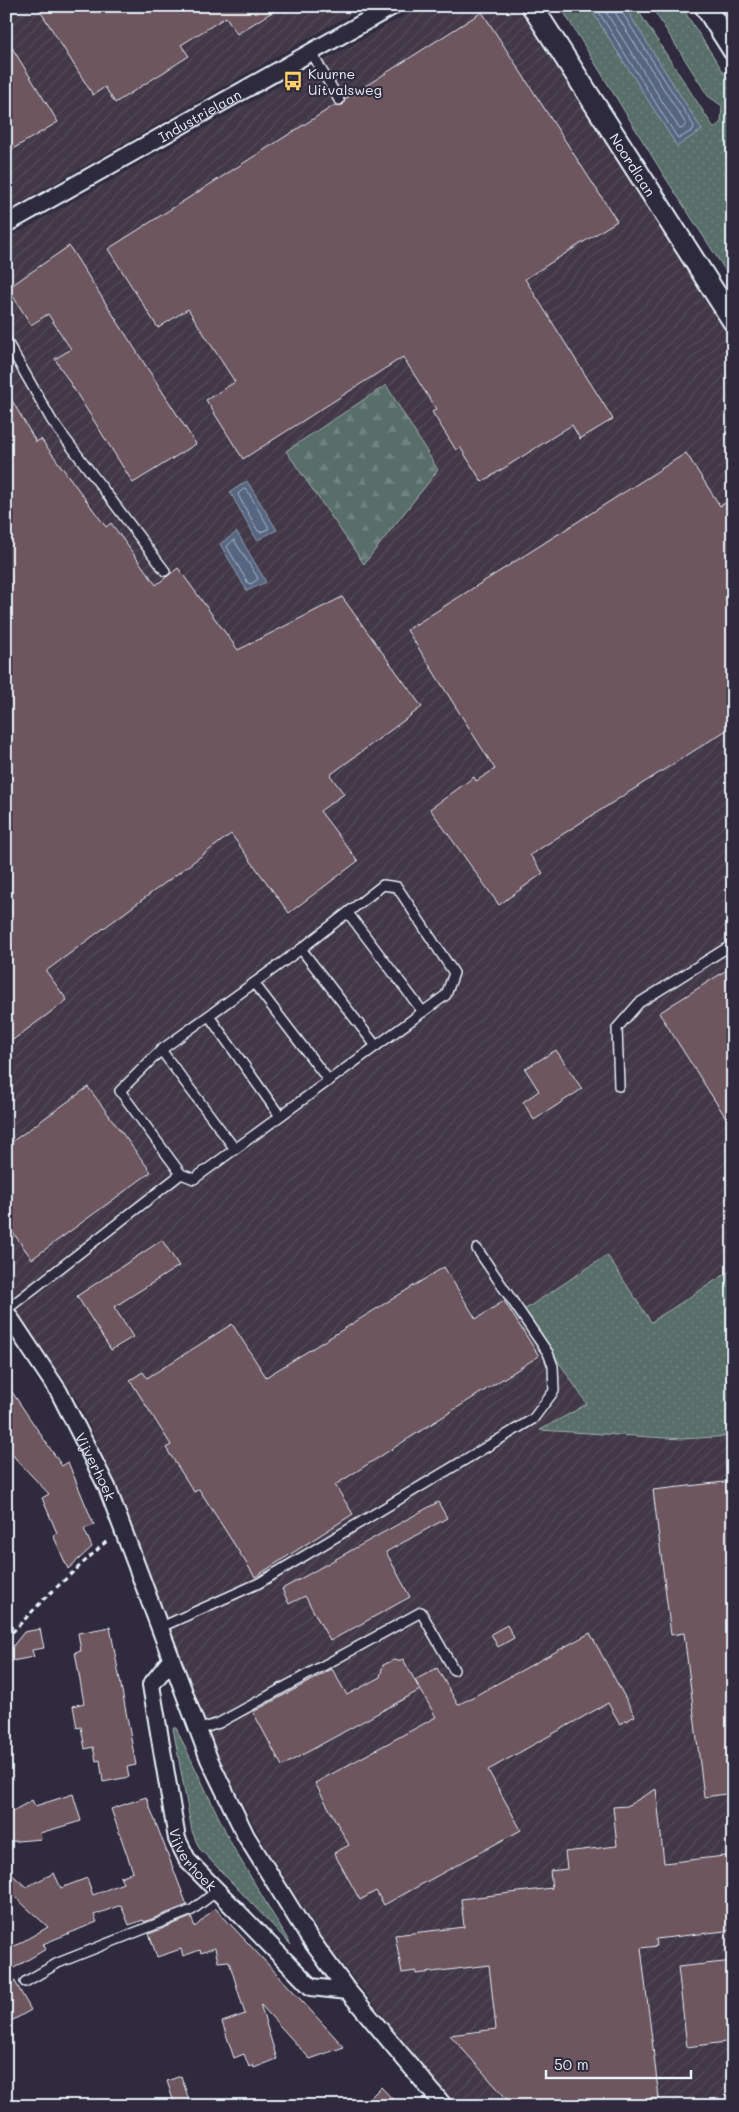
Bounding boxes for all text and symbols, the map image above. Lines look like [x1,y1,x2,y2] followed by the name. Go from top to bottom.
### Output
[308,64,382,99] place label: Kuurne Uitvalsweg
[282,70,304,92] bus stop icon: Kuurne Uitvalsweg
[155,84,244,146] street label: Industrielaan
[606,129,660,200] street label: Noordlaan
[71,1429,121,1503] street label: Vijverhoek
[166,1827,221,1895] street label: Vijverhoek
[546,2047,692,2079] scale bar
[554,2054,589,2074] text: 50 m

